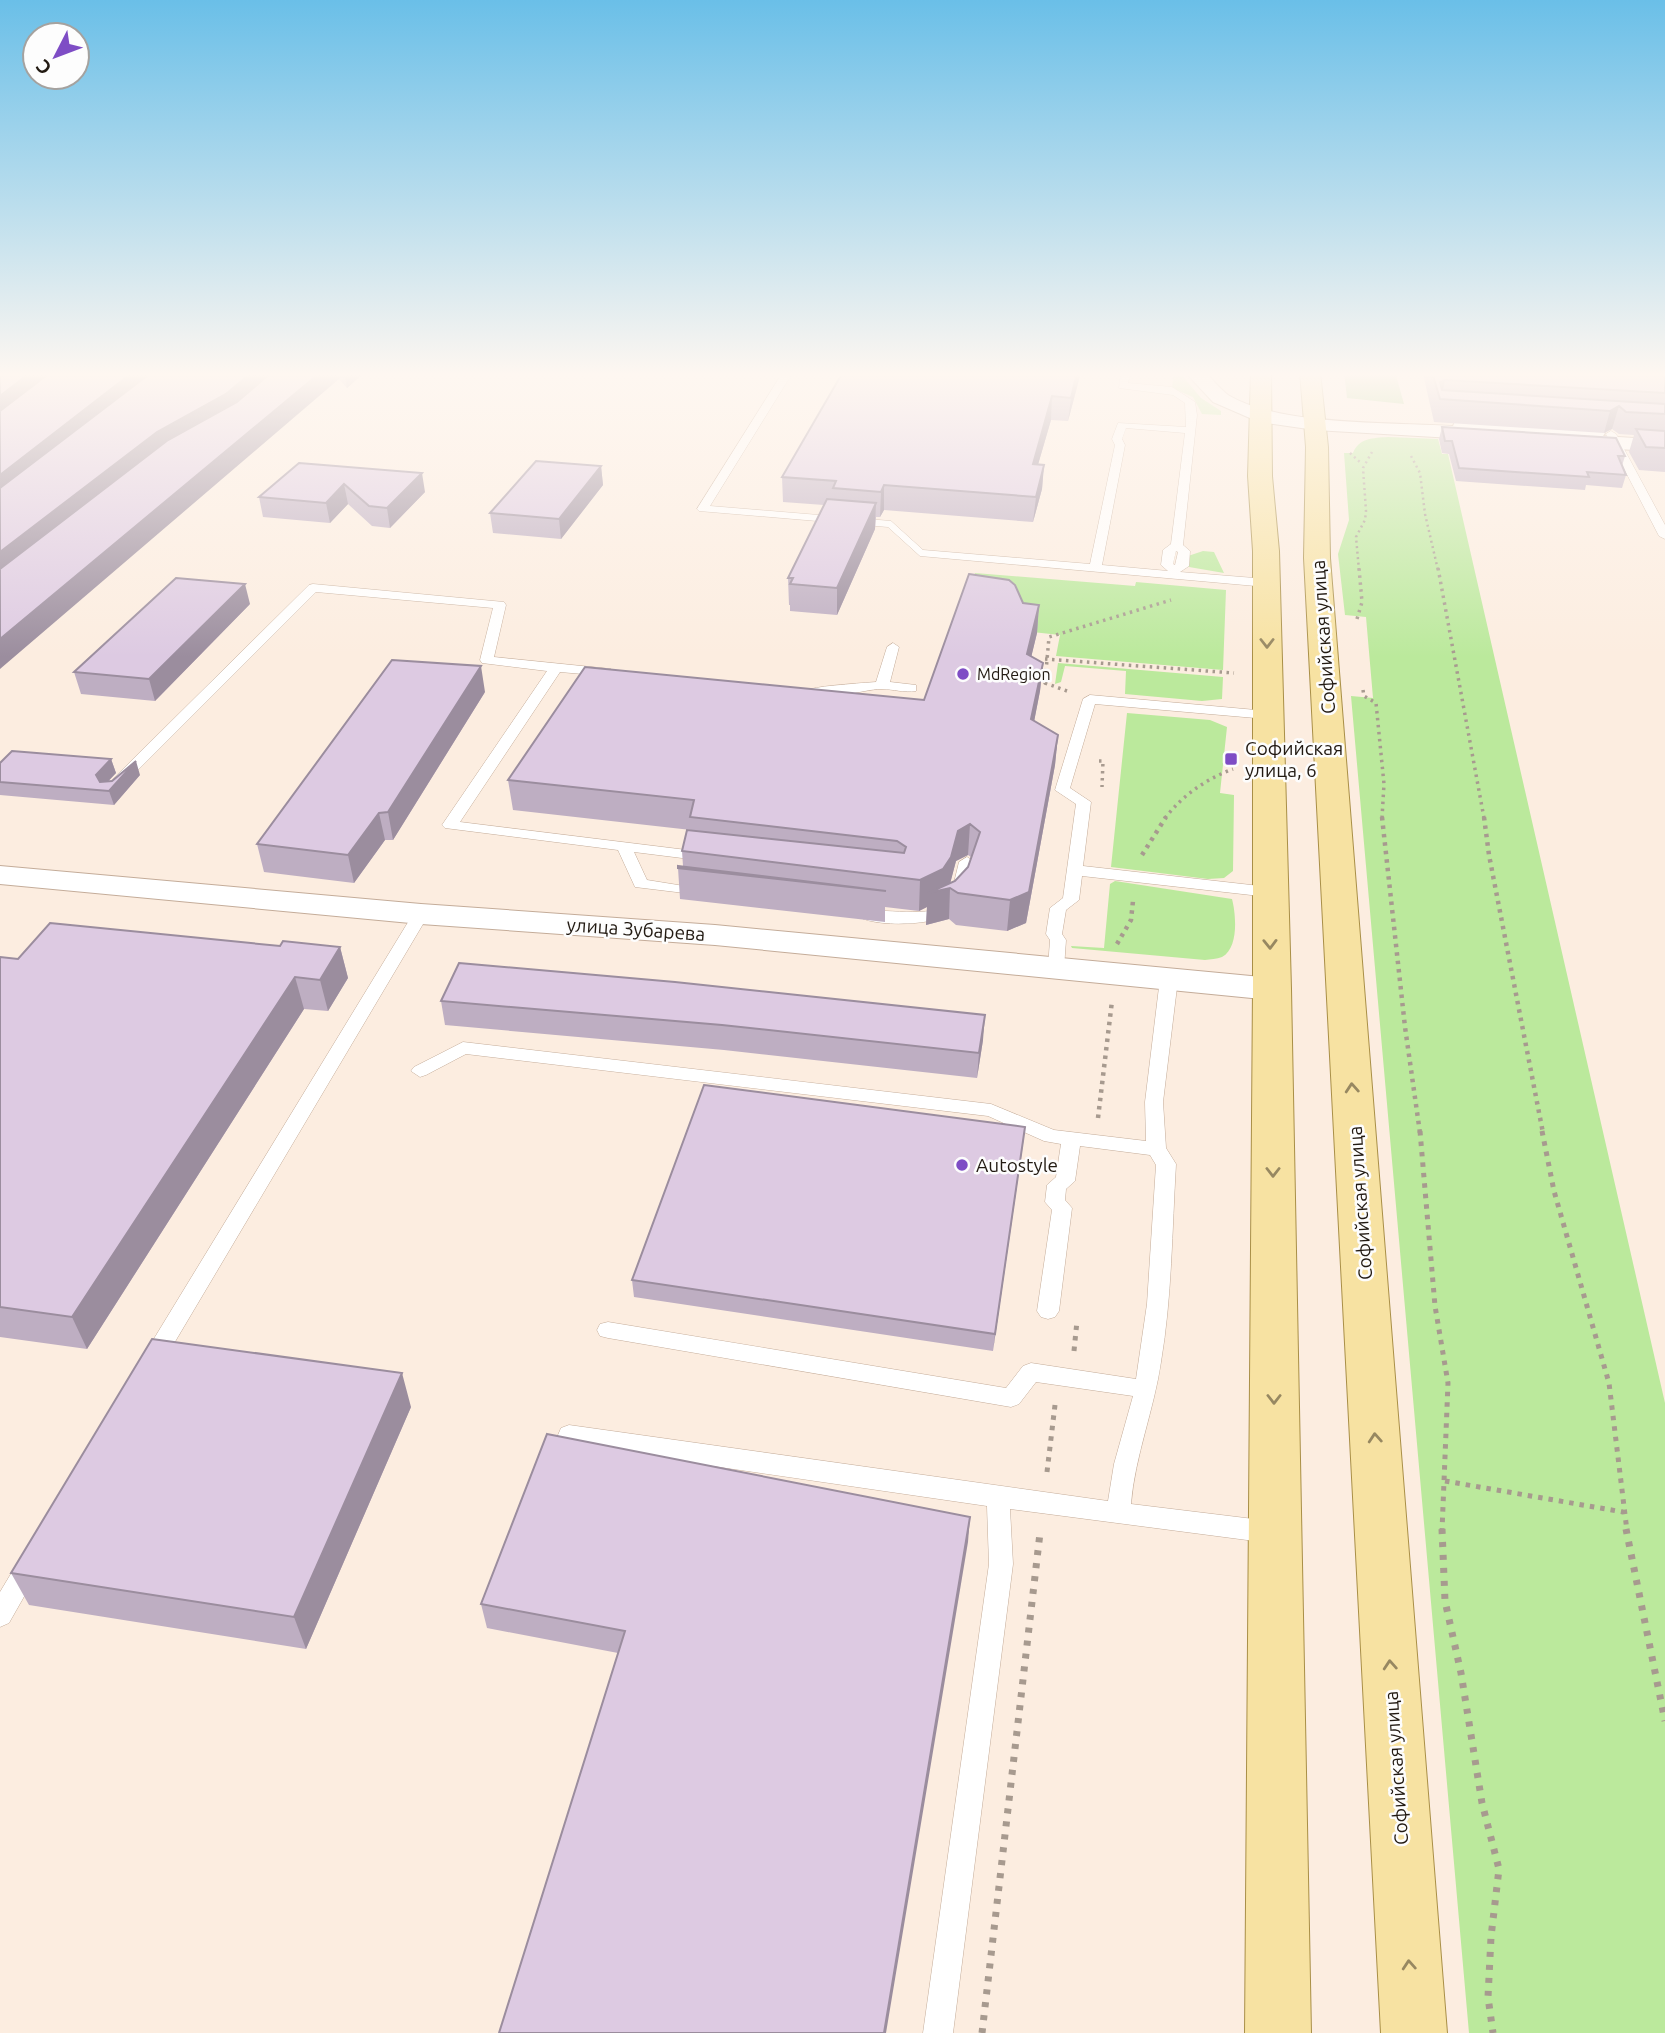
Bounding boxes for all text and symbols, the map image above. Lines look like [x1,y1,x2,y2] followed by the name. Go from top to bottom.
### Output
[21,21,91,91] north arrow
[31,55,56,79] text: С
[1307,559,1339,715] street label: Софийская улица
[1259,639,1275,649] one-way arrow
[977,665,1051,683] place label: MdRegion
[955,666,971,682] marker: MdRegion
[1245,737,1343,781] place label: Софийская улица, 6
[1223,751,1239,767] marker: Софийская улица, 6
[566,913,706,945] street label: улица Зубарева
[1263,939,1278,950] one-way arrow
[1345,1082,1360,1093] one-way arrow
[1344,1125,1376,1281] street label: Софийская улица
[976,1154,1058,1176] place label: Autostyle
[954,1157,970,1173] marker: Autostyle
[1265,1167,1280,1178] one-way arrow
[1266,1395,1282,1405] one-way arrow
[1368,1432,1383,1443] one-way arrow
[1382,1659,1397,1670] one-way arrow
[1380,1690,1412,1846] street label: Софийская улица
[1402,1959,1417,1970] one-way arrow

